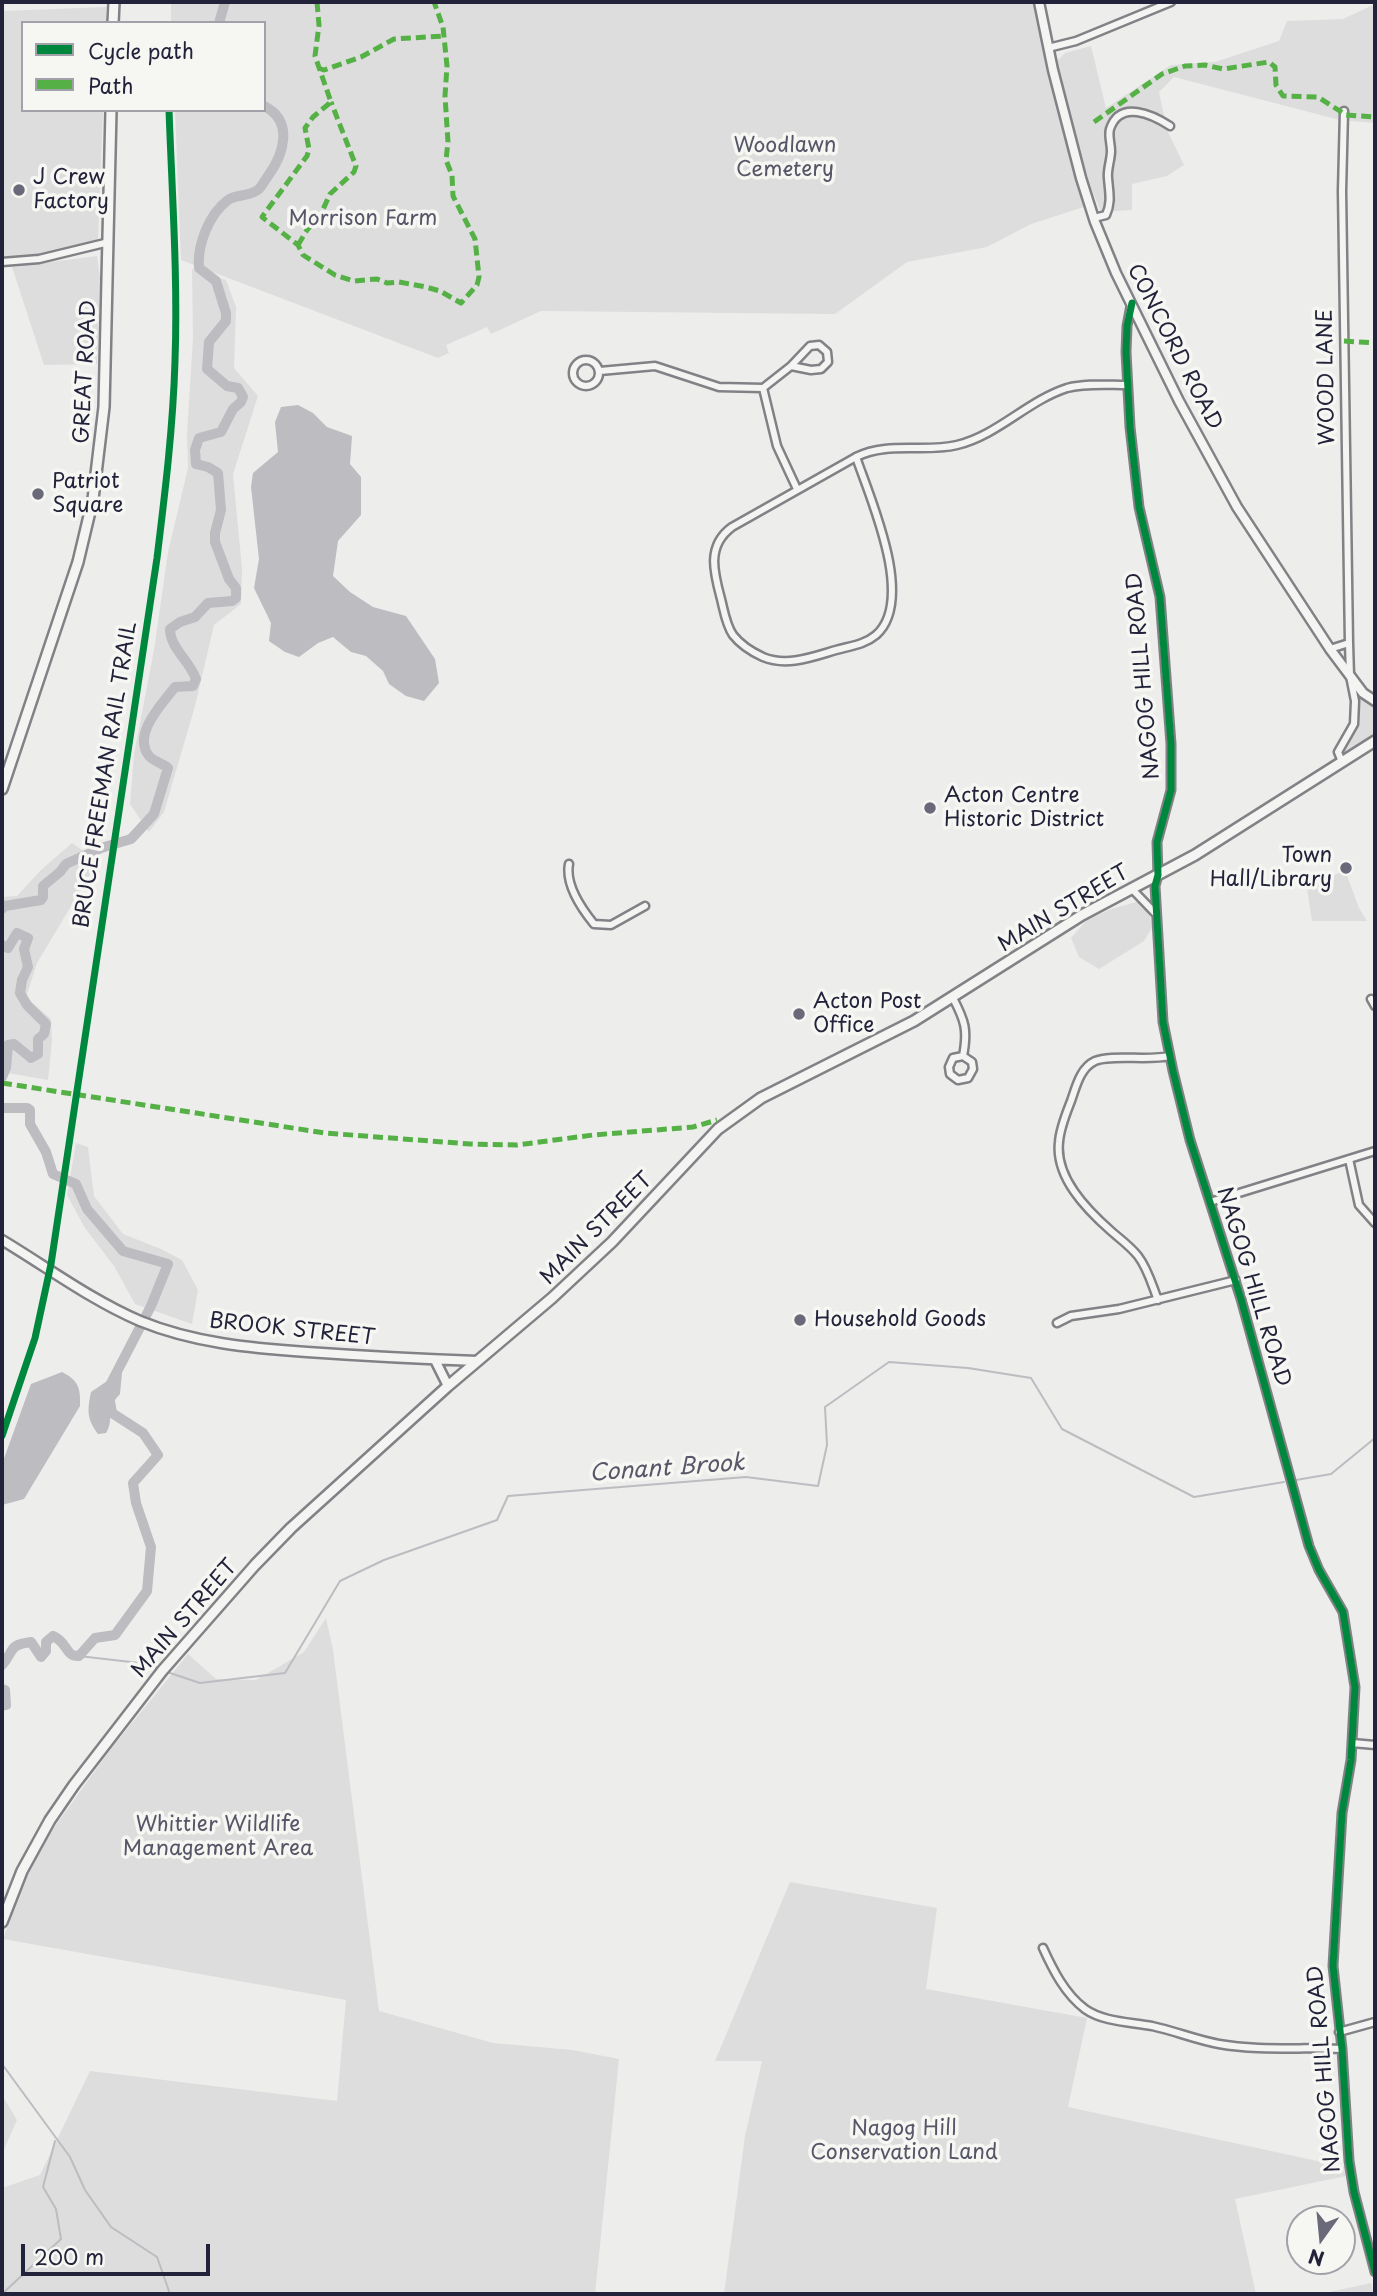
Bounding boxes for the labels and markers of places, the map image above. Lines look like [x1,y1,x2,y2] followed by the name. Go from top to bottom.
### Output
[33,165,109,215] place label: J Crew Factory
[11,182,27,198] marker: J Crew Factory
[52,469,123,519] place label: Patriot Square
[30,486,46,502] marker: Patriot Square
[944,783,1104,833] place label: Acton Centre Historic District
[922,800,938,816] marker: Acton Centre Historic District
[1210,843,1332,893] place label: Town Hall/Library
[1338,860,1354,876] marker: Town Hall/Library
[813,989,921,1039] place label: Acton Post Office
[791,1006,807,1022] marker: Acton Post Office
[814,1307,986,1333] place label: Household Goods
[792,1312,808,1328] marker: Household Goods

